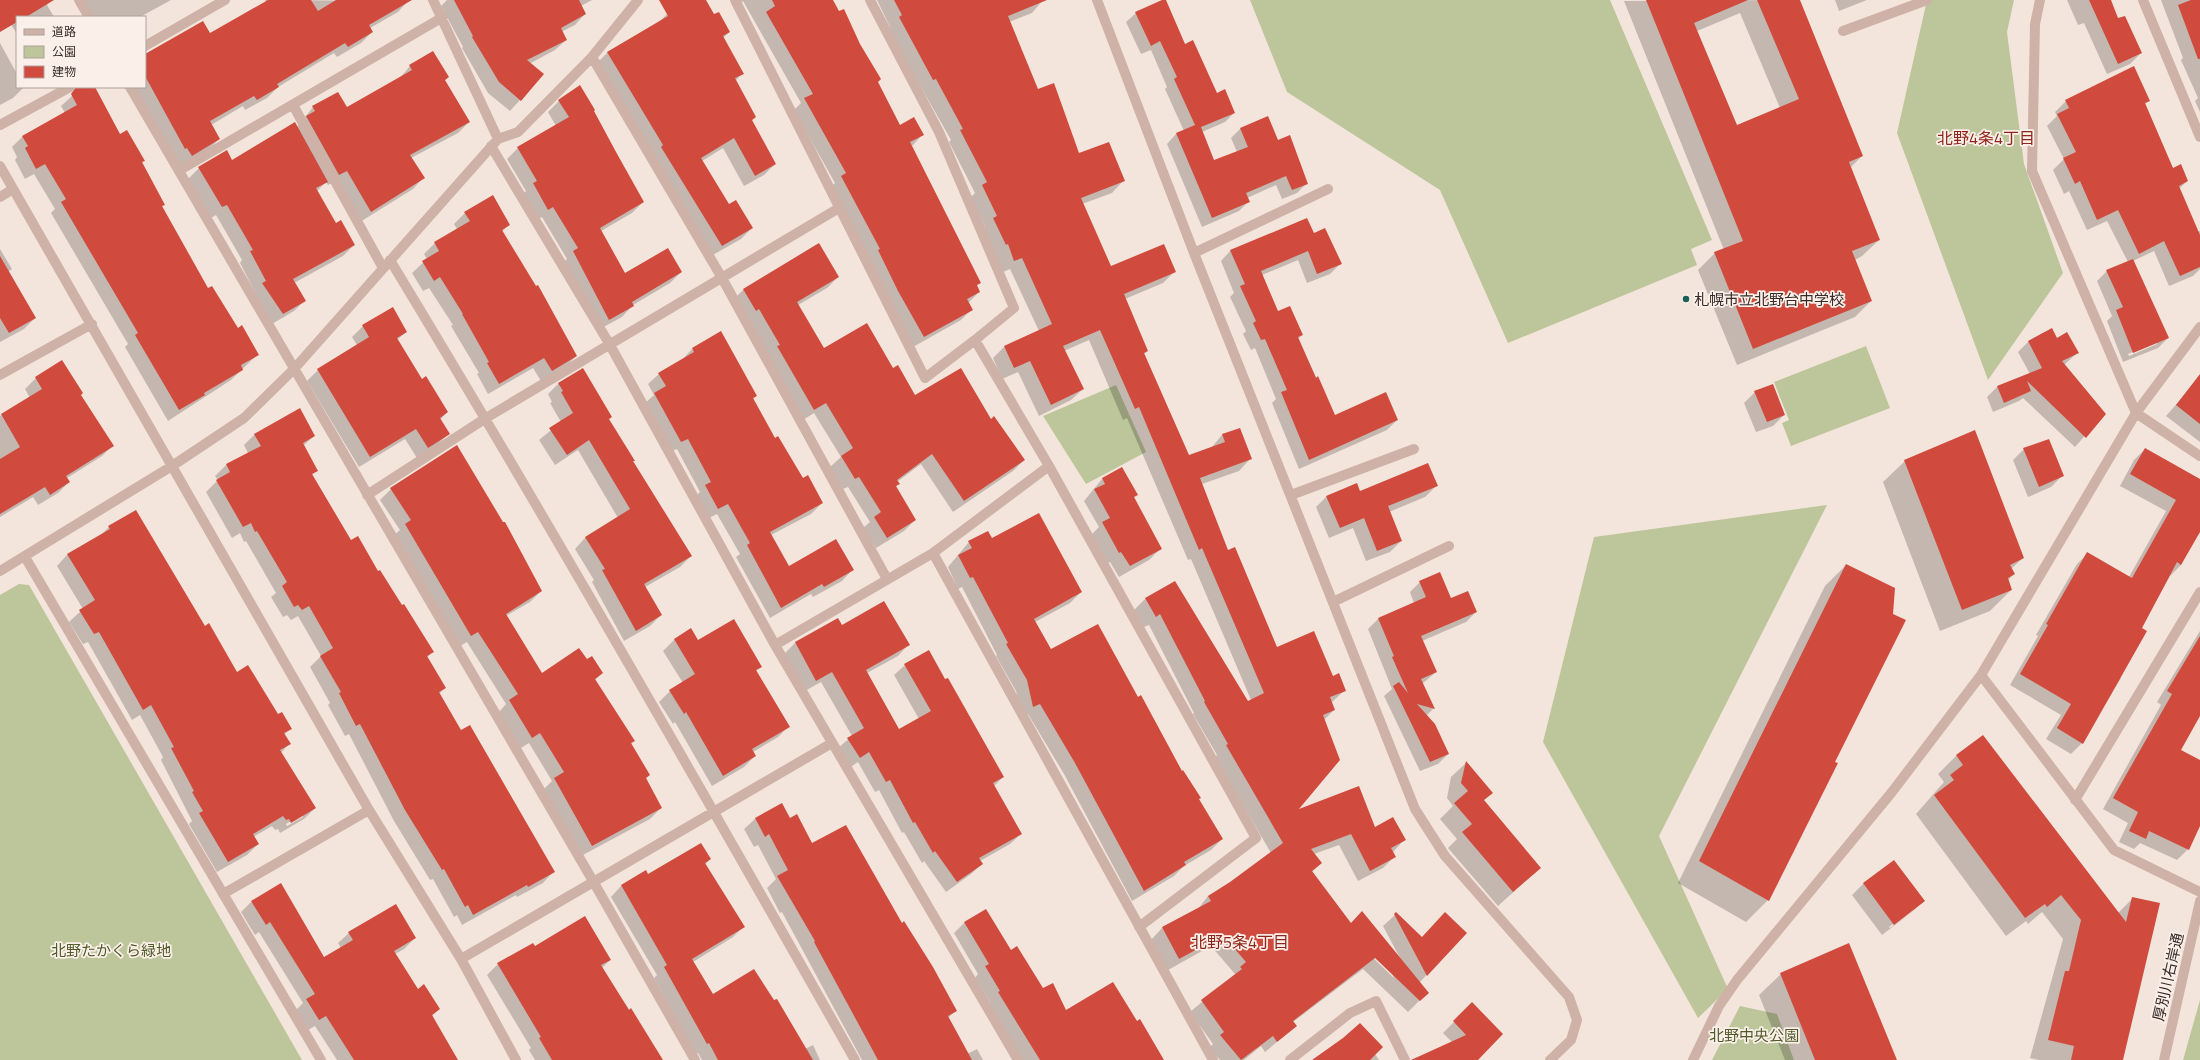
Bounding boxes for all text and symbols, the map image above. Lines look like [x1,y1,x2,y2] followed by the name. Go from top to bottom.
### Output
[16,16,146,88] legend
[52,22,76,41] text: 道路
[52,42,76,61] text: 公園
[52,62,76,81] text: 建物
[1937,126,2035,150] district label: 北野4条4丁目
[1694,288,1844,311] place label: 札幌市立北野台中学校
[1681,294,1691,304] marker: 札幌市立北野台中学校
[1191,930,1289,954] district label: 北野5条4丁目
[2147,931,2189,1023] street label: 厚別川右岸通
[51,939,171,962] park label: 北野たかくら緑地
[1709,1024,1799,1047] park label: 北野中央公園

